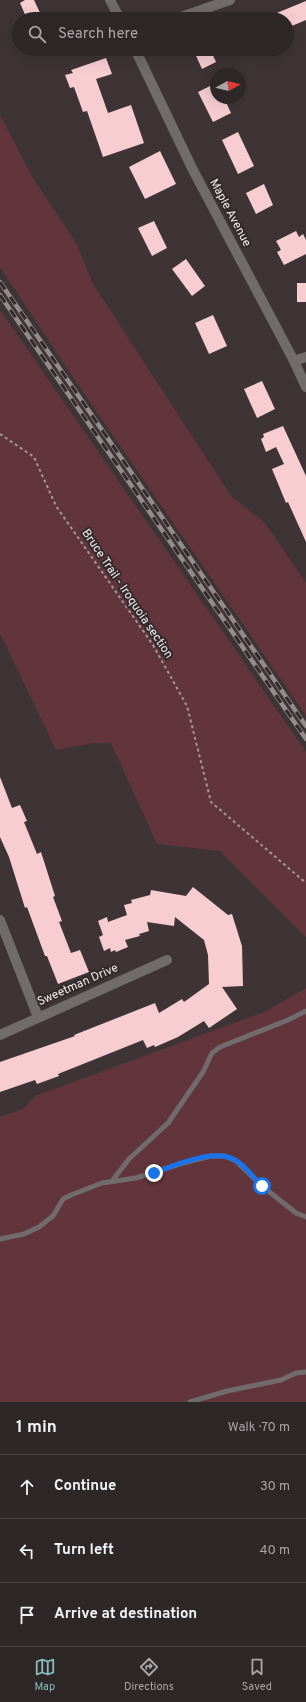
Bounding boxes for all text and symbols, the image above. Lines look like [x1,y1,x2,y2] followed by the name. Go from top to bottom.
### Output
[12,12,294,56] search box
[26,23,48,45] icon: search
[58,25,138,44] text: Search here
[210,68,246,104] north arrow
[205,176,255,250] street label: Maple Avenue
[78,526,176,662] street label: Bruce Trail - Iroquoia section
[35,960,121,1010] street label: Sweetman Drive
[145,1164,163,1182] route end
[253,1177,271,1195] route start
[16,1417,57,1439] text: 1 min
[228,1420,290,1436] text: Walk · 70 m
[16,1476,38,1498] icon: ahead
[54,1477,116,1496] text: Continue
[260,1479,290,1495] text: 30 m
[16,1540,38,1562] icon: left
[54,1541,114,1560] text: Turn left
[260,1543,290,1559] text: 40 m
[16,1604,38,1626] icon: arrive
[54,1605,197,1624] text: Arrive at destination
[34,1656,56,1694] tab: Map
[124,1656,174,1694] tab: Directions
[242,1656,272,1694] tab: Saved

